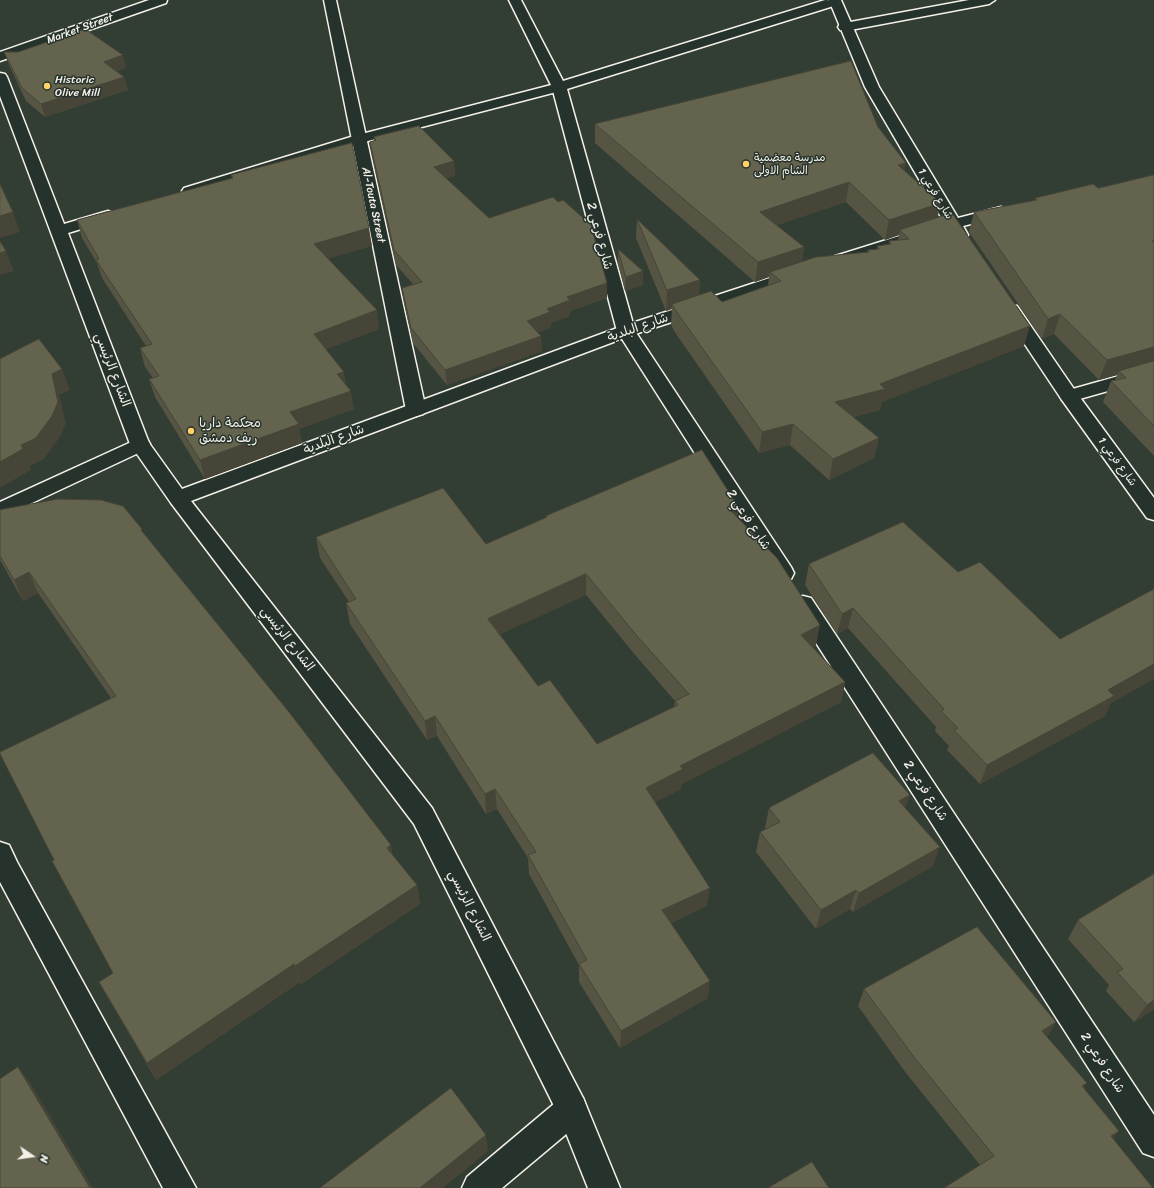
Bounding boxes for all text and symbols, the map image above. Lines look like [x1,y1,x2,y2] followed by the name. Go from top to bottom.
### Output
[45,11,115,47] street label: Market Street
[55,73,100,99] place label: Historic Olive Mill
[42,81,52,91] marker: Historic Olive Mill
[754,151,825,177] place label: مدرسة معضمية الشام الاولى
[741,159,751,169] marker: مدرسة معضمية الشام الاولى
[359,166,387,244] street label: Al-Touta Street
[915,166,955,222] street label: شارع فرعي 1
[583,201,615,271] street label: شارع فرعي 2
[605,310,671,346] street label: شارع البلدية
[91,331,133,409] street label: الشارع الرئيسي
[199,416,261,447] place label: محكمة داريا ريف دمشق
[301,422,367,458] street label: شارع البلدية
[186,426,196,436] marker: محكمة داريا ريف دمشق
[1095,435,1139,489] street label: شارع فرعي 1
[723,487,773,553] street label: شارع فرعي 2
[257,603,317,675] street label: الشارع الرئيسي
[900,758,950,824] street label: شارع فرعي 2
[444,868,494,944] street label: الشارع الرئيسي
[1077,1030,1127,1096] street label: شارع فرعي 2
[12,1136,52,1176] north arrow
[34,1153,54,1165] text: N

